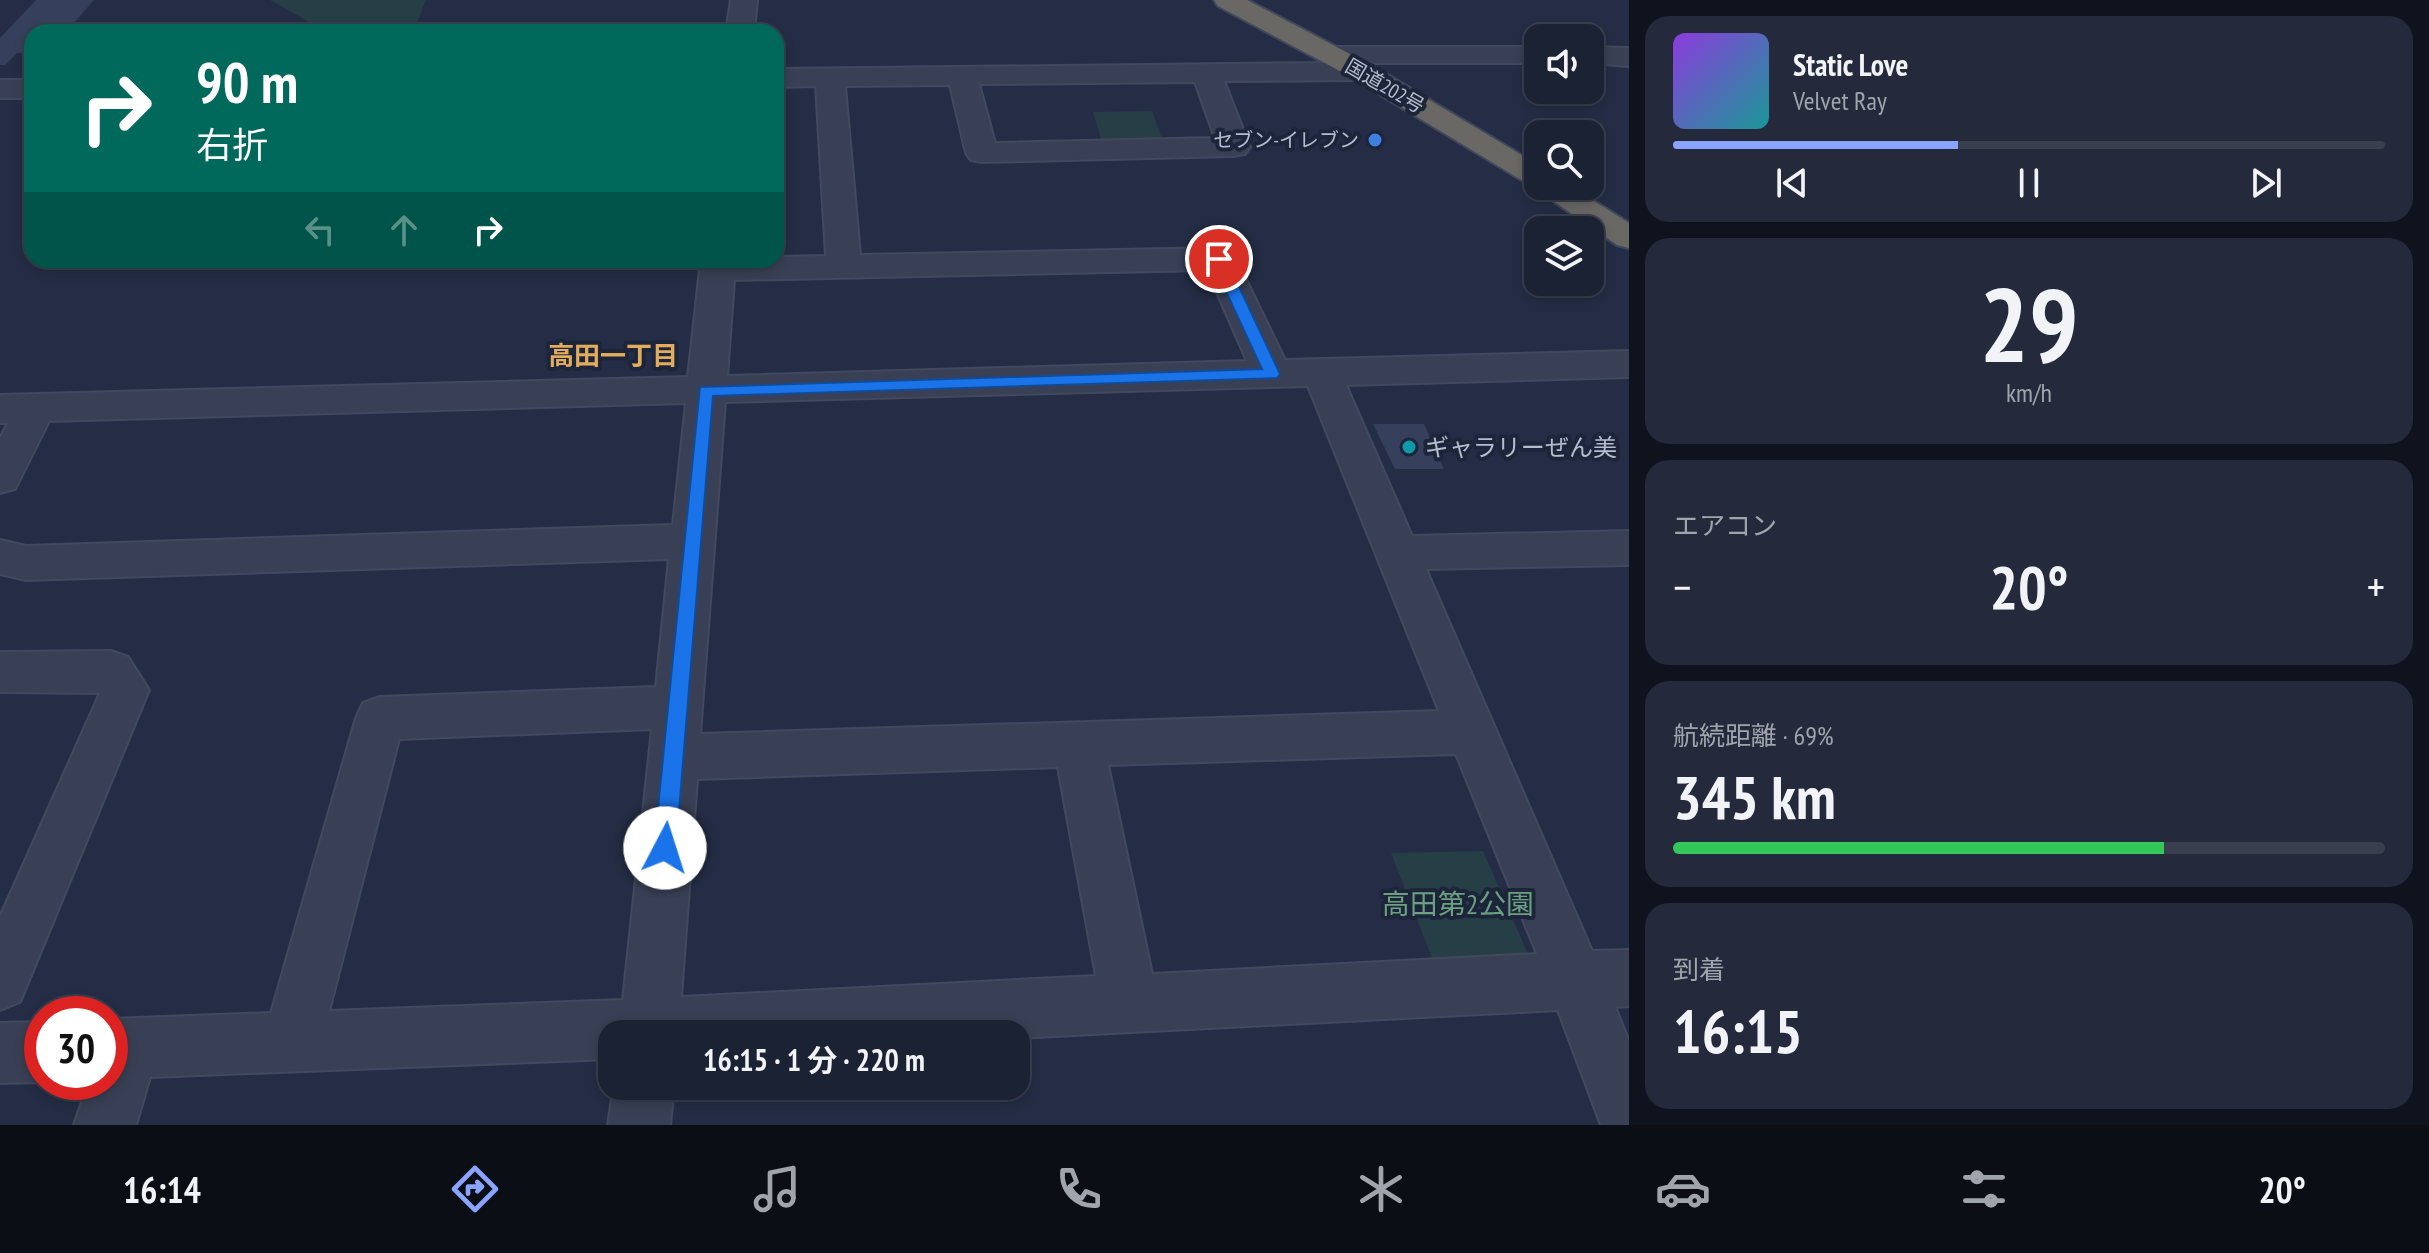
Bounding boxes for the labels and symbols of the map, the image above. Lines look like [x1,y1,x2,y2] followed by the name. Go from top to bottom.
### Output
[1341,53,1429,119] street label: 国道202号
[1213,127,1359,153] place label: セブン-イレブン
[1366,131,1384,149] marker: セブン-イレブン
[1185,225,1253,293] pin
[548,339,678,372] district label: 高田一丁目
[1425,432,1617,463] place label: ギャラリーぜん美
[1400,438,1418,456] marker: ギャラリーぜん美
[623,806,707,890] position arrow
[1382,885,1534,922] park label: 高田第2公園
[24,996,128,1100] speed limit sign: 30

